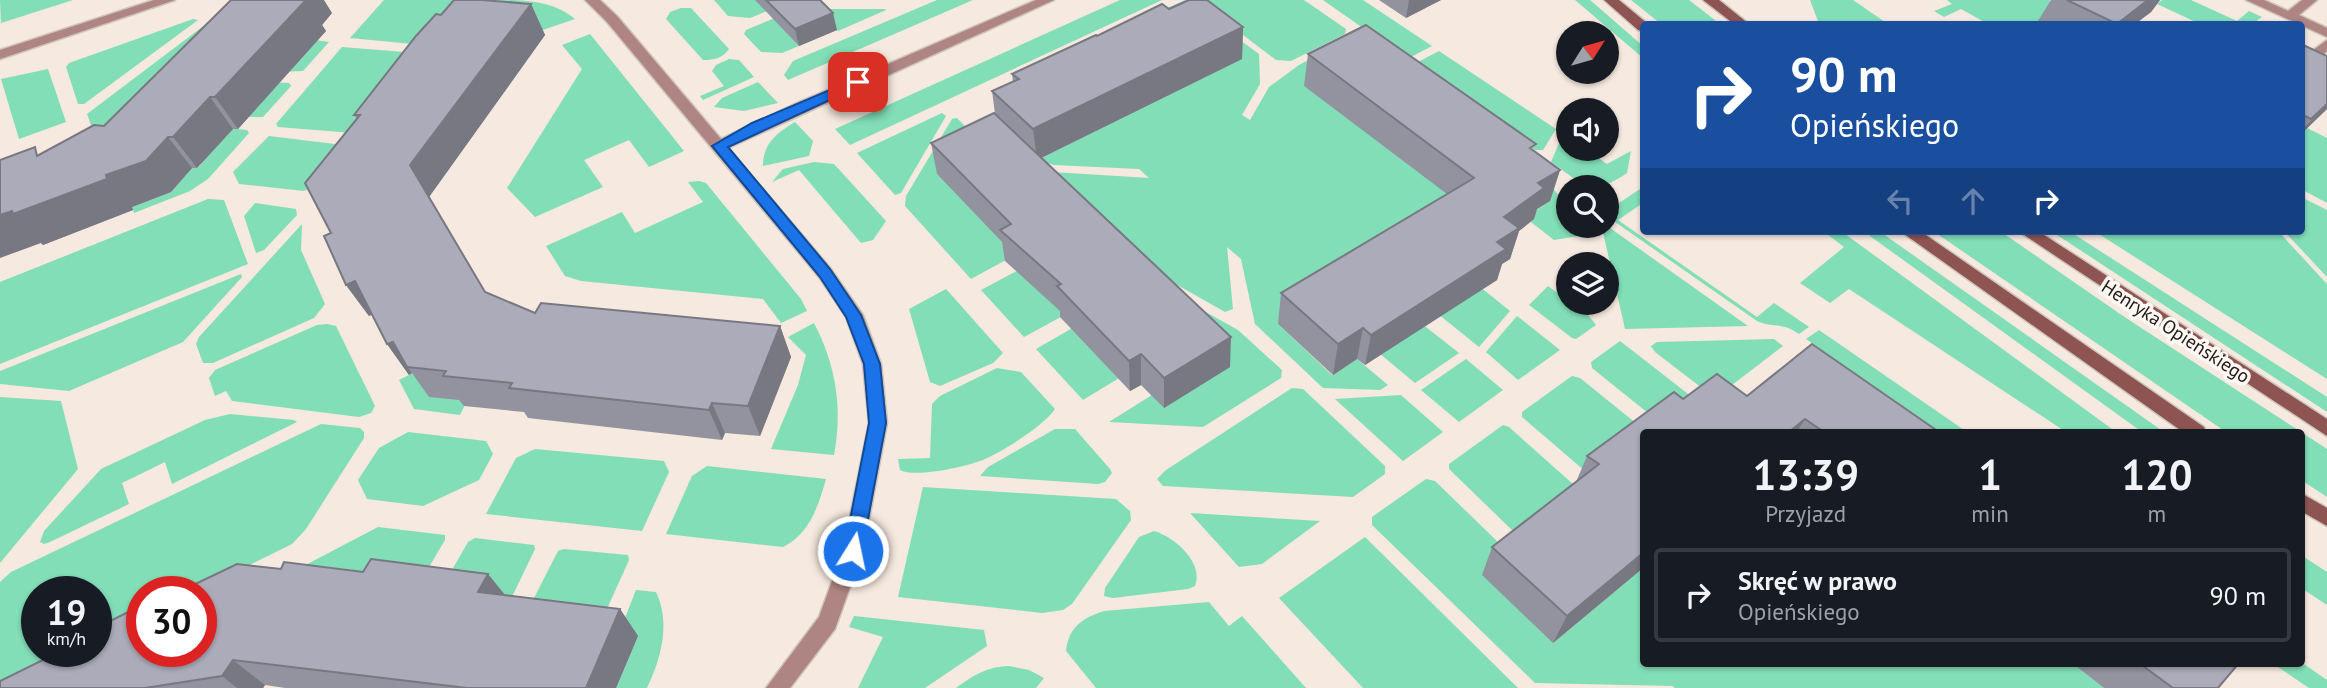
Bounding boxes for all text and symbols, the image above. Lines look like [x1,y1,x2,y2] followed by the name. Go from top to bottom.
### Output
[1556,21,1619,84] north arrow
[1556,21,1619,315] map controls
[1790,42,1897,106] text: 90 m
[1675,49,1766,140] icon: right
[828,52,888,112] pin
[839,63,877,101] icon: arrive
[1556,98,1619,161] button: sound
[1790,104,1959,146] text: Opieńskiego
[1556,175,1619,238] button: search
[1881,182,1919,220] icon: left
[1954,182,1992,220] icon: ahead
[2027,182,2065,220] icon: right
[1556,252,1619,315] button: layers
[2097,274,2255,388] street label: Henryka Opieńskiego
[1752,447,1859,502] text: 13:39
[1978,447,2002,502] text: 1
[2121,447,2193,502] text: 120
[1765,499,1846,528] text: Przyjazd
[1971,499,2009,528] text: min
[2148,499,2166,528] text: m
[816,514,890,588] position arrow
[1738,564,1897,597] text: Skręć w prawo
[126,576,217,667] speed limit sign: 30
[1679,576,1717,614] icon: right
[2210,579,2266,612] text: 90 m
[47,589,86,635] text: 19
[1738,597,1860,626] text: Opieńskiego
[47,627,86,650] text: km/h

